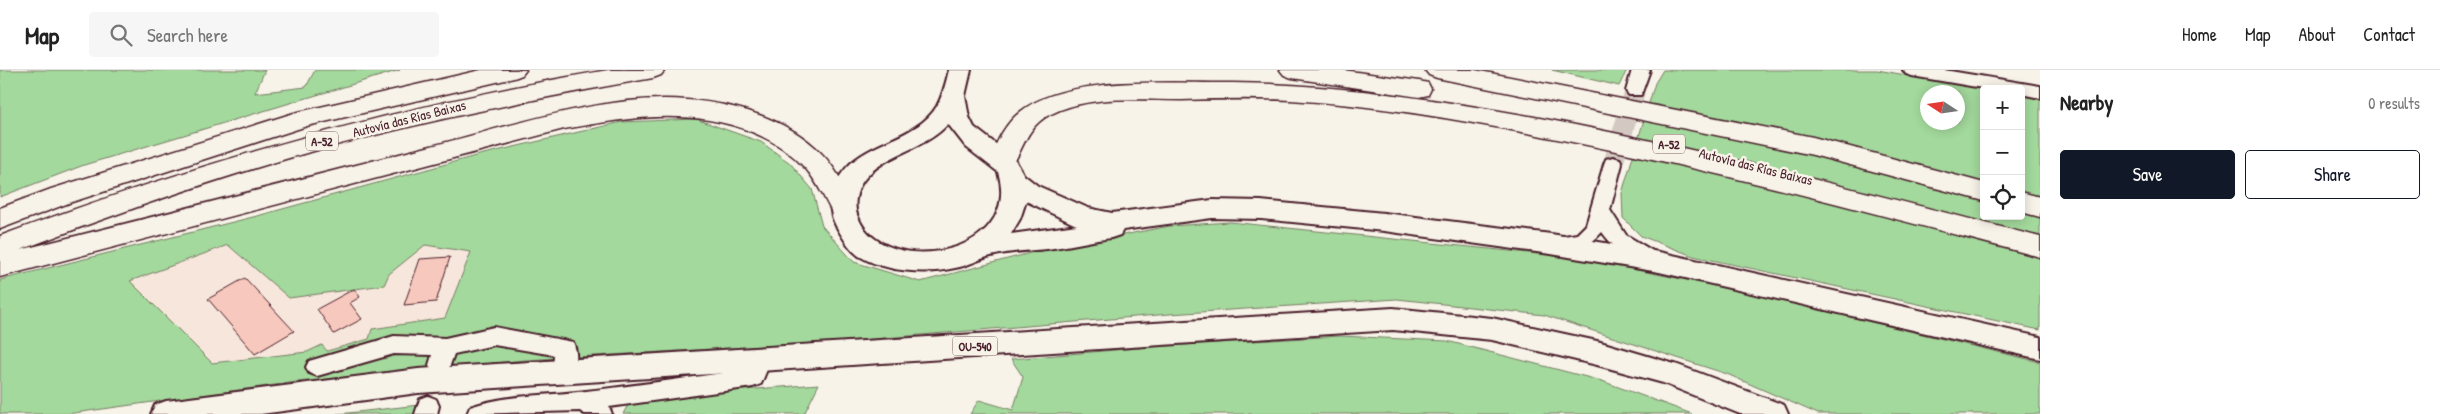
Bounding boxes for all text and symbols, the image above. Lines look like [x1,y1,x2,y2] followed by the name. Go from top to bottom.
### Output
[89,12,439,57] search box
[25,19,59,51] text: Map
[107,21,135,49] icon: search
[147,22,228,48] text: Search here
[2182,22,2217,47] text: Home
[2245,22,2270,47] text: Map
[2298,22,2335,47] text: About
[2363,22,2415,47] text: Contact
[1920,85,1965,130] north arrow
[1980,85,2025,220] map controls
[1980,85,2025,130] button: +
[2060,88,2113,117] text: Nearby
[2368,92,2420,114] text: 0 results
[350,95,468,141] street label: Autovía das Rías Baixas
[1980,130,2025,175] button: −
[306,131,338,150] road number: A-52
[1653,134,1685,154] road number: A-52
[1697,143,1815,189] street label: Autovía das Rías Baixas
[2060,150,2235,199] button: Save
[2245,150,2420,199] button: Share
[1980,175,2025,220] button: locate
[952,336,998,356] road number: OU-540

